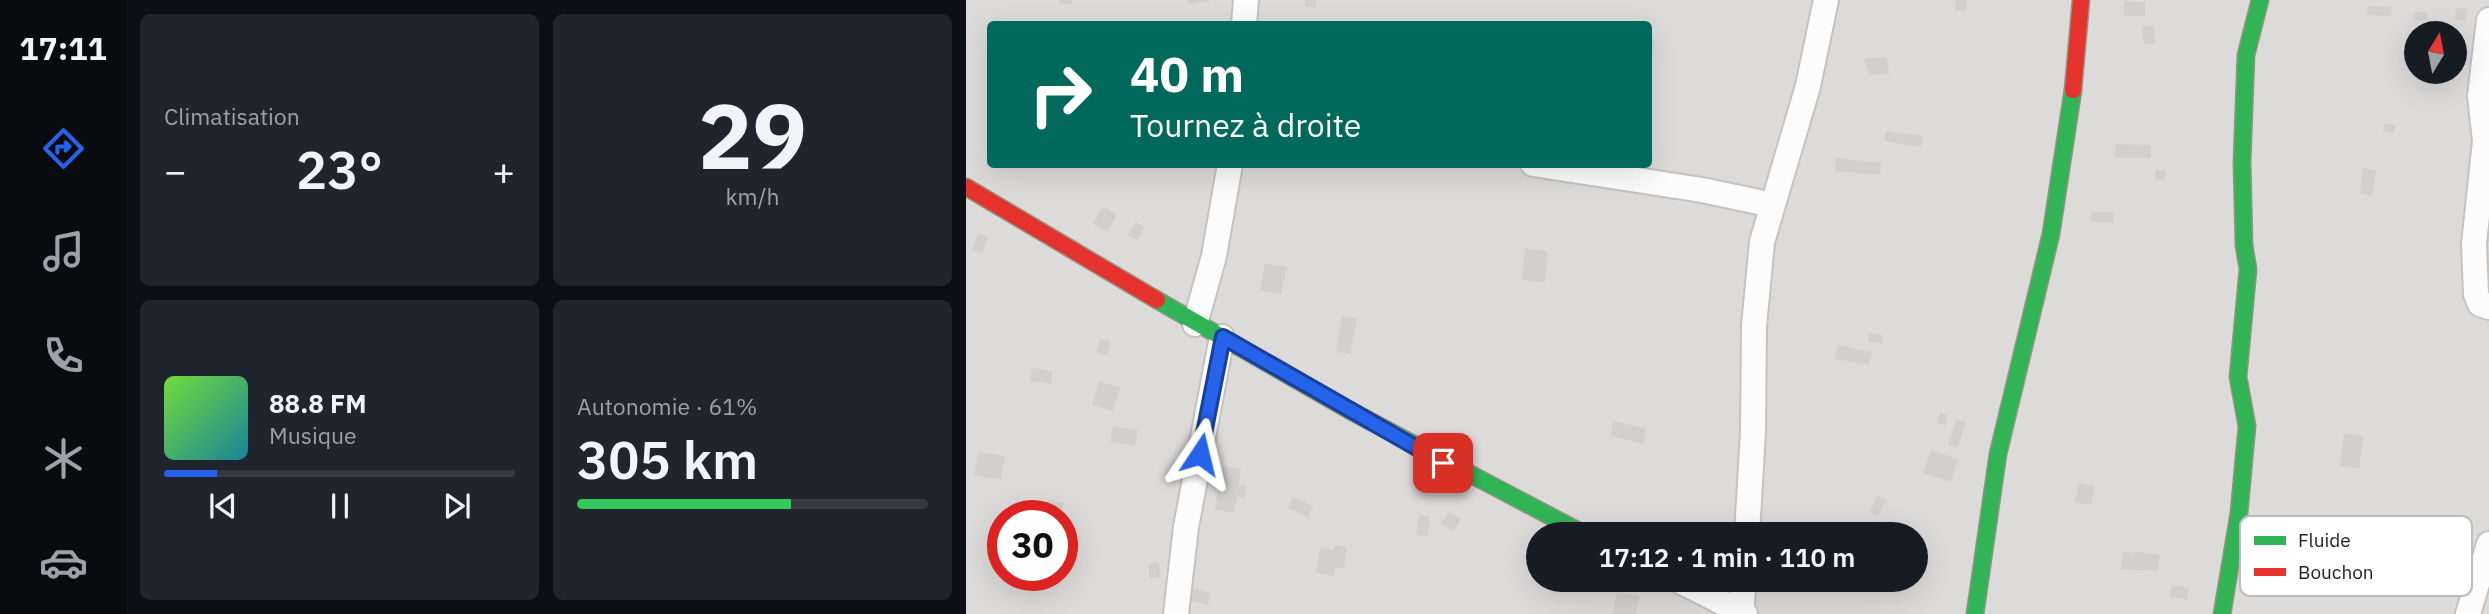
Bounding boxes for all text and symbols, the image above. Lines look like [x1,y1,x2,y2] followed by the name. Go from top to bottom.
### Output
[2404,21,2468,84] north arrow
[2404,21,2467,84] map controls
[19,27,107,69] text: 17:11
[1130,42,1244,105] text: 40 m
[1015,49,1106,140] icon: right
[698,76,807,194] text: 29
[164,101,300,131] text: Climatisation
[1130,104,1361,146] text: Tournez à droite
[39,124,88,173] icon: directions
[296,136,383,203] text: 23°
[164,146,187,195] text: −
[492,146,515,195] text: +
[725,181,780,211] text: km/h
[39,227,88,276] icon: music
[39,331,88,380] icon: phone
[269,386,367,420] text: 88.8 FM
[577,391,757,421] text: Autonomie · 61%
[1163,417,1237,491] position arrow
[269,420,357,450] text: Musique
[577,426,758,493] text: 305 km
[1413,433,1473,493] pin
[39,434,88,483] icon: climate
[1424,444,1462,482] icon: arrive
[204,487,242,525] icon: previous
[321,487,359,525] icon: pause
[438,487,476,525] icon: next
[987,500,1078,591] speed limit sign: 30
[2240,516,2472,596] legend
[2298,528,2351,552] text: Fluide
[39,538,88,587] icon: car
[1599,540,1855,574] text: 17:12 · 1 min · 110 m
[2298,560,2374,584] text: Bouchon

